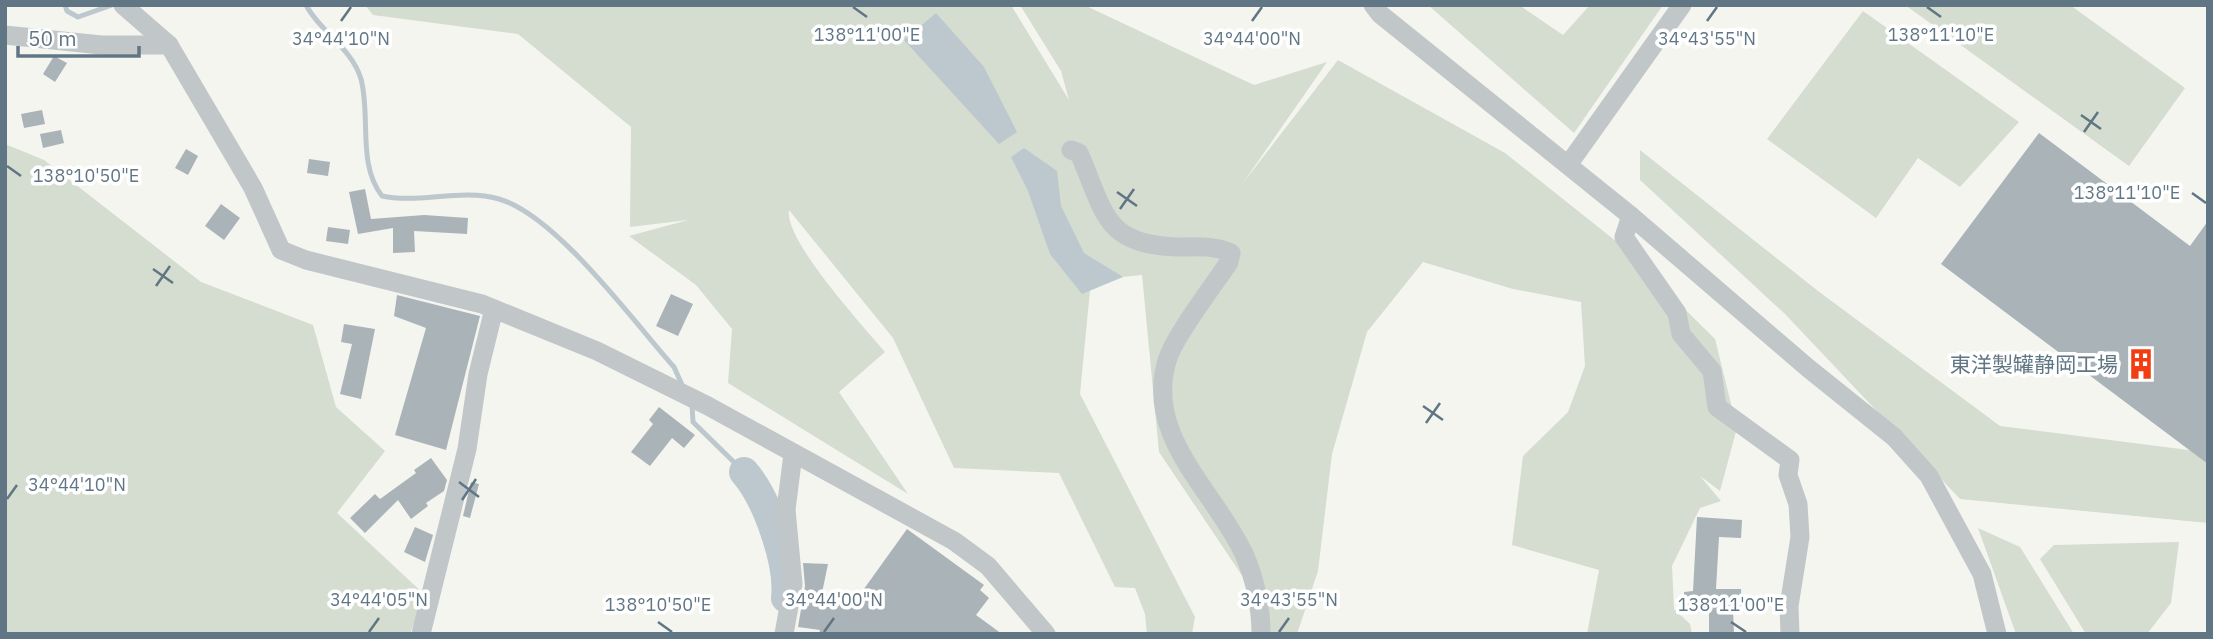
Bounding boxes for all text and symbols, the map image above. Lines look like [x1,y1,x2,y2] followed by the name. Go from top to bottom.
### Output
[18,14,138,58] scale bar
[814,23,920,46] text: 138°11'00"E
[1888,23,1994,46] text: 138°11'10"E
[28,24,77,52] text: 50 m
[292,27,390,50] text: 34°44'10"N
[1203,27,1301,50] text: 34°44'00"N
[1658,27,1756,50] text: 34°43'55"N
[33,164,139,187] text: 138°10'50"E
[2074,181,2180,204] text: 138°11'10"E
[2124,347,2158,381] building icon: 東洋製罐静岡工場
[1950,350,2118,378] place label: 東洋製罐静岡工場
[28,473,126,496] text: 34°44'10"N
[330,588,428,611] text: 34°44'05"N
[785,588,883,611] text: 34°44'00"N
[1240,588,1338,611] text: 34°43'55"N
[605,593,711,616] text: 138°10'50"E
[1678,593,1784,616] text: 138°11'00"E

